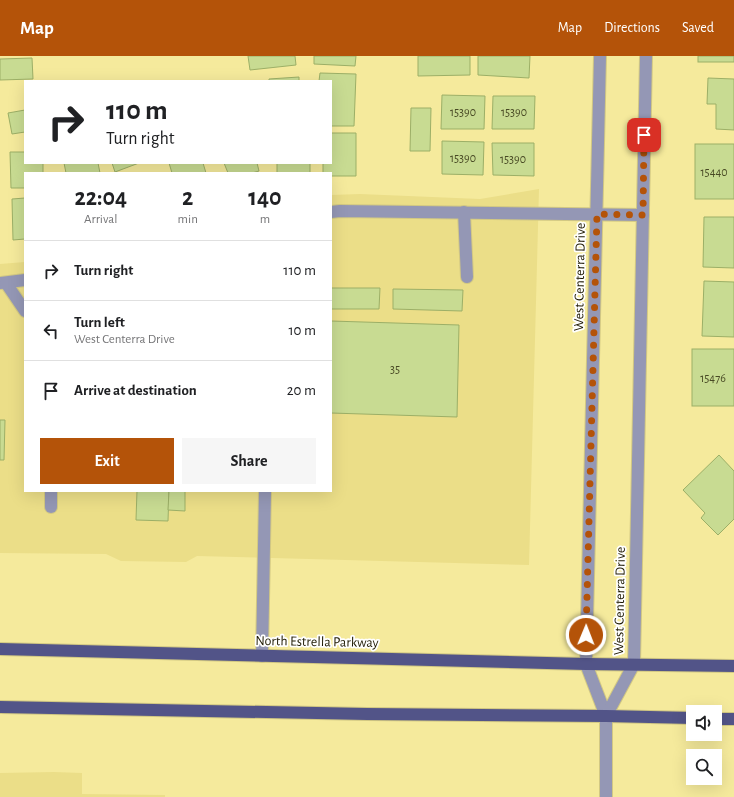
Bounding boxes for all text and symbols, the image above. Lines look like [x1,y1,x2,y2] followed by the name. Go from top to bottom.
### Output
[20,19,54,38] text: Map
[558,21,582,35] text: Map
[604,21,660,35] text: Directions
[682,21,714,35] text: Saved
[40,96,92,148] icon: right
[106,97,168,125] text: 110 m
[450,106,476,118] house number: 15390
[501,106,527,118] house number: 15390
[627,118,661,152] pin
[633,124,655,146] icon: arrive
[106,130,175,148] text: Turn right
[450,152,476,164] house number: 15390
[500,153,526,165] house number: 15390
[700,166,728,178] house number: 15440
[74,186,127,210] text: 22:04
[182,186,193,210] text: 2
[248,186,282,210] text: 140
[84,213,118,226] text: Arrival
[178,213,198,226] text: min
[260,213,270,226] text: m
[572,223,588,331] street label: West Centerra Drive
[40,260,62,282] icon: right
[74,263,133,278] text: Turn right
[283,263,316,278] text: 110 m
[74,315,125,330] text: Turn left
[40,320,62,342] icon: left
[288,323,316,338] text: 10 m
[74,333,175,346] text: West Centerra Drive
[390,363,400,375] house number: 35
[700,372,726,384] house number: 15476
[40,380,62,402] icon: arrive
[74,383,197,398] text: Arrive at destination
[287,383,316,398] text: 20 m
[40,438,174,484] button: Exit
[182,438,316,484] button: Share
[612,547,628,655] street label: West Centerra Drive
[565,614,607,656] position arrow
[255,634,379,650] street label: North Estrella Parkway
[686,705,722,785] map controls
[686,705,722,741] button: sound
[686,749,722,785] button: search

